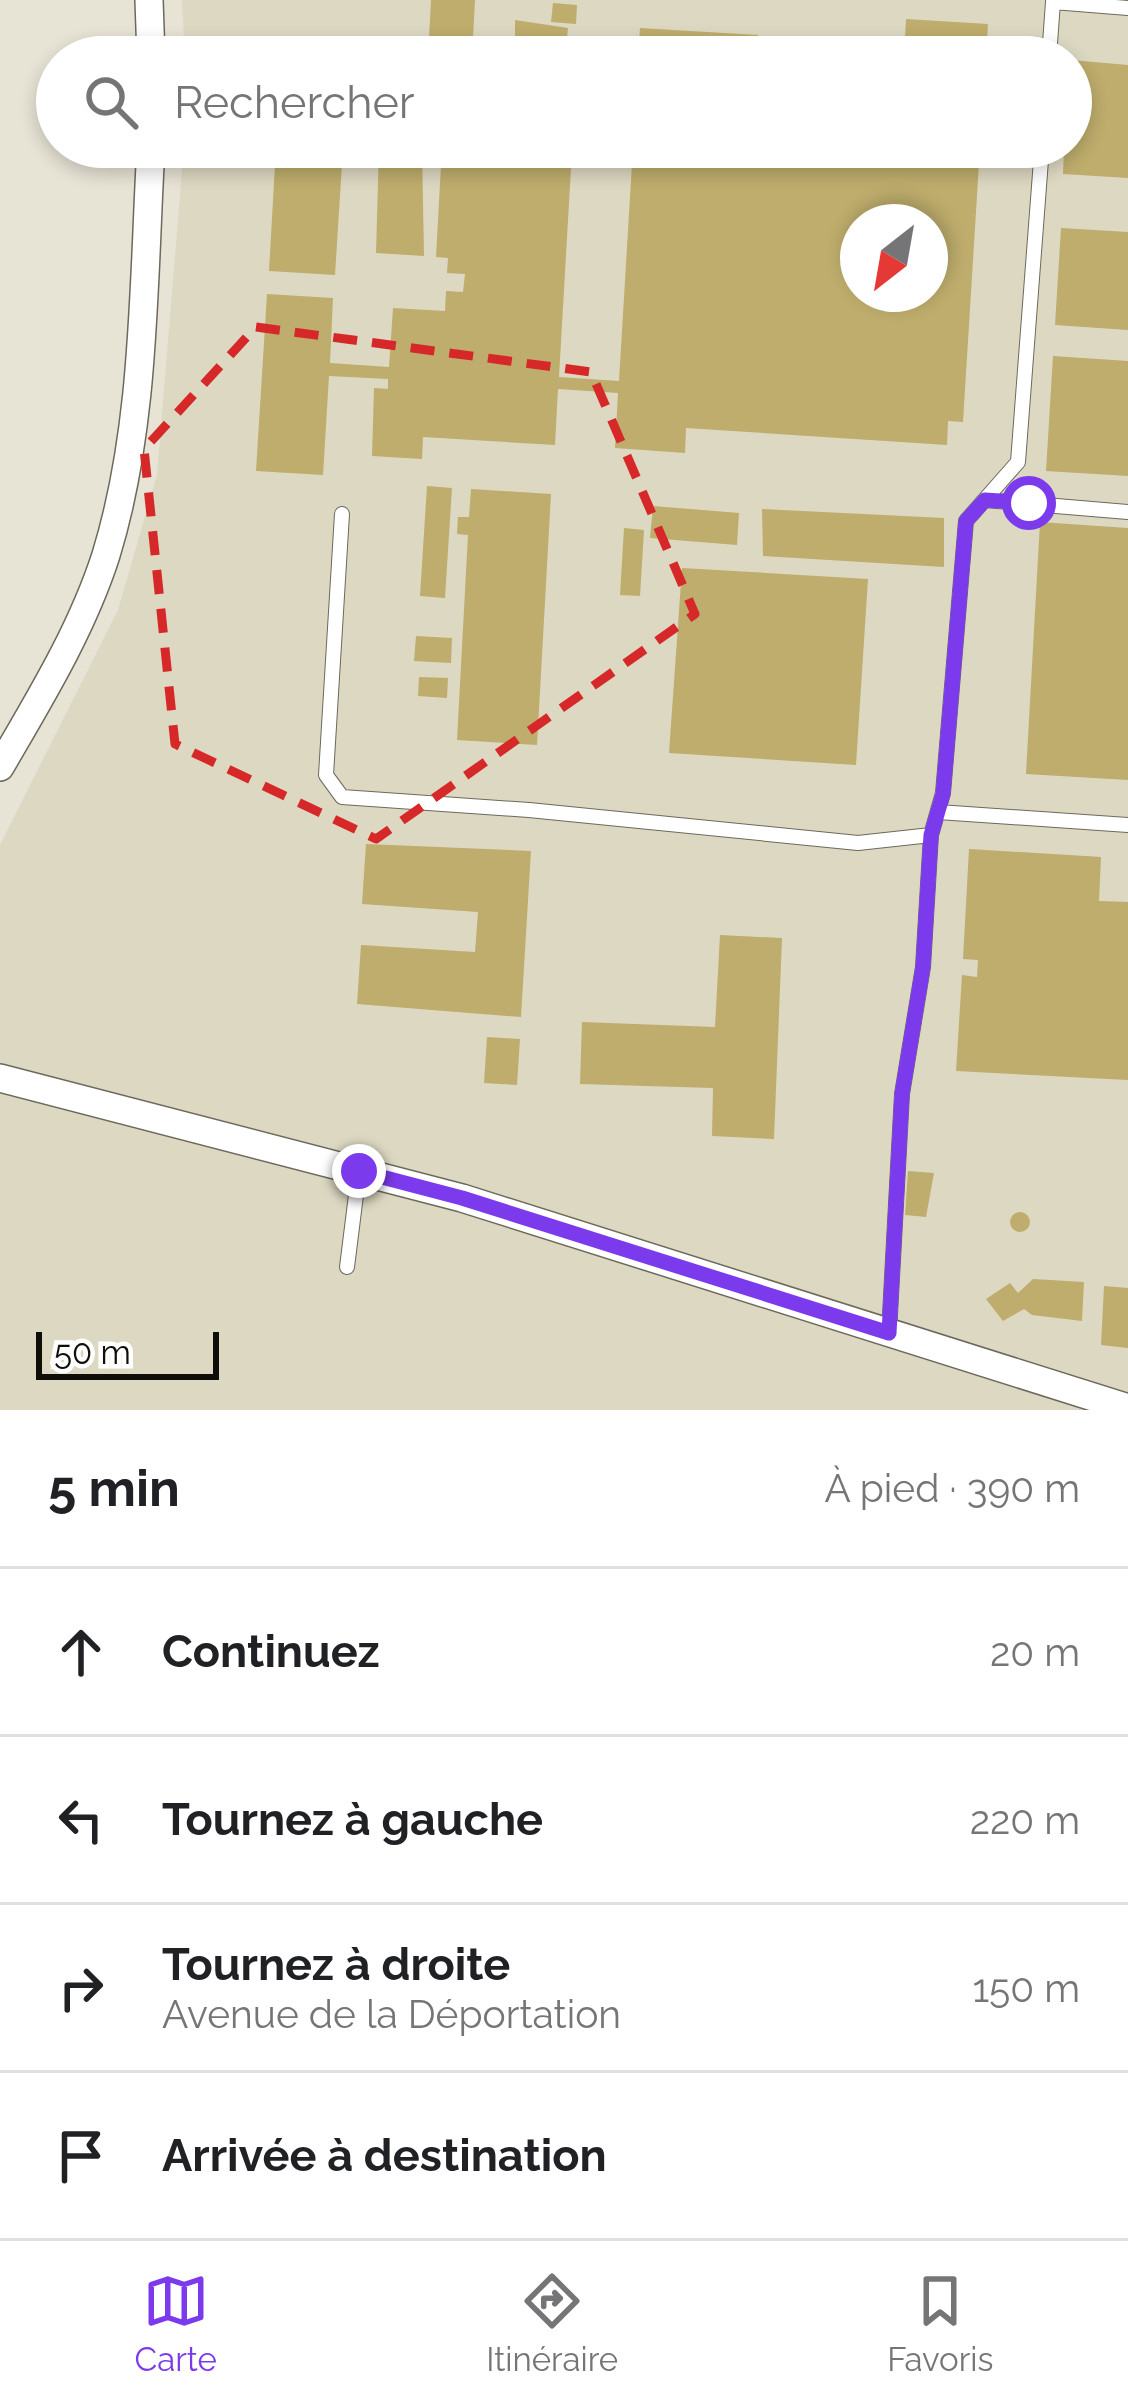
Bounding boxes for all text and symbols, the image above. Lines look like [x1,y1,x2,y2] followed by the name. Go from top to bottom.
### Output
[36,36,1092,168] search box
[78,69,144,135] icon: search
[174,76,415,129] text: Rechercher
[840,204,948,312] north arrow
[1002,476,1056,530] route start
[332,1144,386,1198] route end
[36,1326,219,1379] scale bar
[54,1333,131,1372] text: 50 m
[48,1458,180,1518] text: 5 min
[825,1465,1080,1511] text: À pied · 390 m
[48,1619,114,1685] icon: ahead
[162,1625,380,1678] text: Continuez
[990,1629,1080,1675] text: 20 m
[48,1787,114,1853] icon: left
[162,1793,543,1846] text: Tournez à gauche
[970,1797,1080,1843] text: 220 m
[162,1938,510,1991] text: Tournez à droite
[48,1955,114,2021] icon: right
[972,1965,1080,2011] text: 150 m
[162,1991,621,2037] text: Avenue de la Déportation
[48,2123,114,2189] icon: arrive
[162,2129,607,2182] text: Arrivée à destination
[135,2268,217,2379] tab: Carte
[486,2268,618,2379] tab: Itinéraire
[887,2268,993,2379] tab: Favoris

